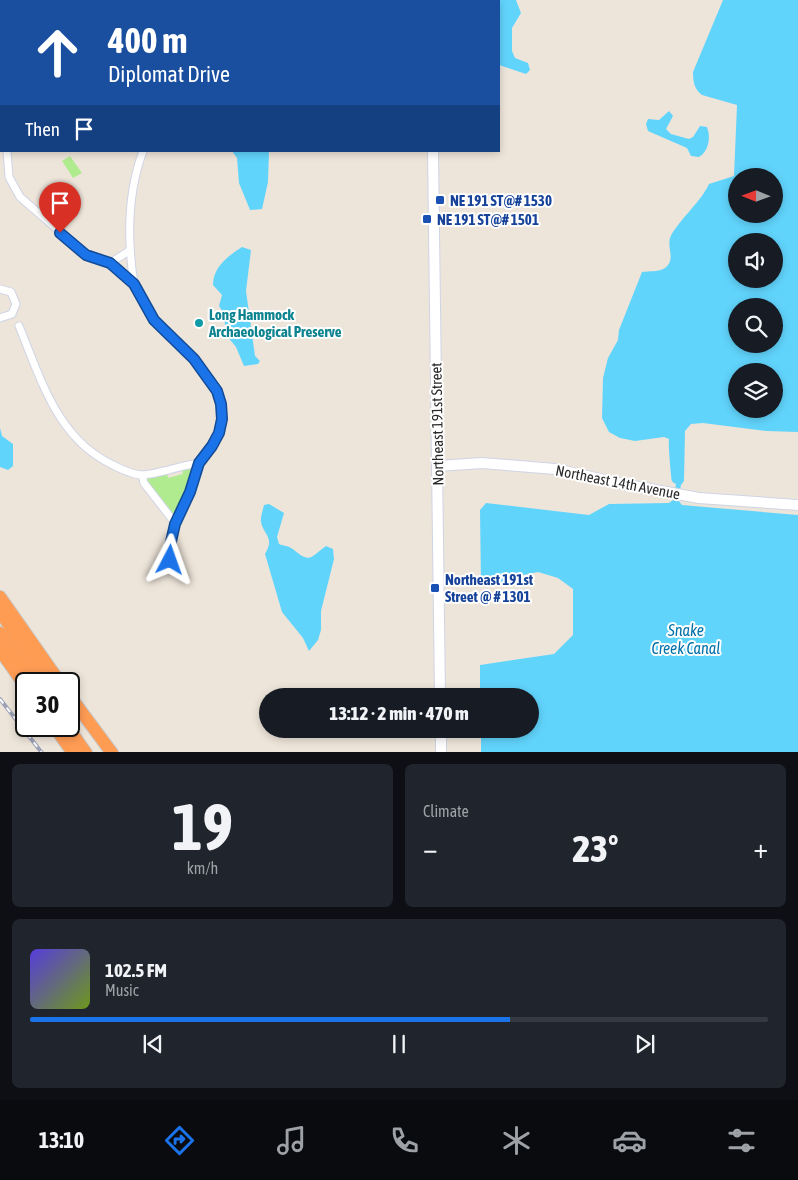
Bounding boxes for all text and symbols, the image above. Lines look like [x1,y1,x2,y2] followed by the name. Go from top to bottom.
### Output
[25,20,90,85] icon: ahead
[108,20,187,60] text: 400 m
[108,61,230,87] text: Diplomat Drive
[70,115,98,143] icon: arrive
[25,118,60,140] text: Then
[728,168,782,222] north arrow
[728,168,783,418] map controls
[39,182,81,233] pin
[46,189,74,217] icon: arrive
[450,192,552,209] place label: NE 191 ST@# 1530
[434,194,446,206] marker: NE 191 ST@# 1530
[437,211,539,228] place label: NE 191 ST@# 1501
[421,213,433,225] marker: NE 191 ST@# 1501
[728,233,783,288] button: sound
[728,298,783,353] button: search
[208,306,342,340] place label: Long Hammock Archaeological Preserve
[193,317,205,329] marker: Long Hammock Archaeological Preserve
[427,362,447,486] street label: Northeast 191st Street
[728,363,783,418] button: layers
[554,462,682,502] street label: Northeast 14th Avenue
[143,533,195,585] position arrow
[445,571,534,605] place label: Northeast 191st Street @ # 1301
[429,582,441,594] marker: Northeast 191st Street @ # 1301
[652,621,720,657] water label: Snake Creek Canal
[15,672,80,737] speed limit sign: 30
[329,702,469,724] text: 13:12 · 2 min · 470 m
[172,789,233,864] text: 19
[423,802,469,820] text: Climate
[572,827,619,870] text: 23°
[423,832,438,864] text: −
[753,832,768,864] text: +
[187,859,218,877] text: km/h
[105,959,167,981] text: 102.5 FM
[105,981,139,999] text: Music
[139,1030,167,1058] icon: previous
[385,1030,413,1058] icon: pause
[631,1030,659,1058] icon: next
[162,1123,197,1158] icon: directions
[274,1123,309,1158] icon: music
[387,1123,422,1158] icon: phone
[499,1123,534,1158] icon: climate
[612,1123,647,1158] icon: car
[724,1123,759,1158] icon: filters
[39,1127,84,1153] text: 13:10

